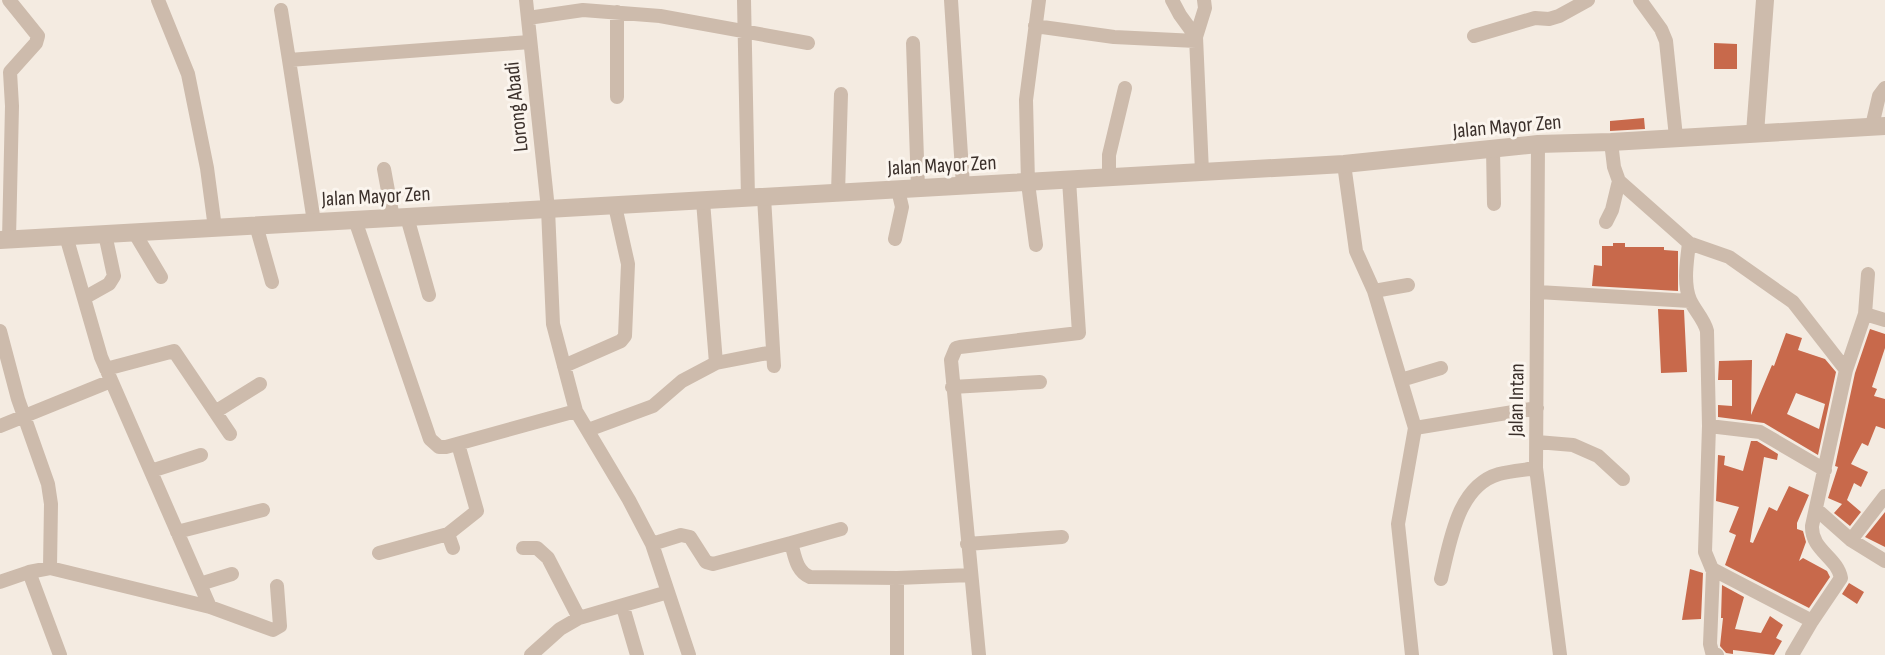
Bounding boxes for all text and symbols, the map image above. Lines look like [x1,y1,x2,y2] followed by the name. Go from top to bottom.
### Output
[499,61,534,153] street label: Lorong Abadi
[1451,109,1562,144] street label: Jalan Mayor Zen
[886,150,997,181] street label: Jalan Mayor Zen
[320,181,431,212] street label: Jalan Mayor Zen
[1503,363,1530,438] street label: Jalan Intan

